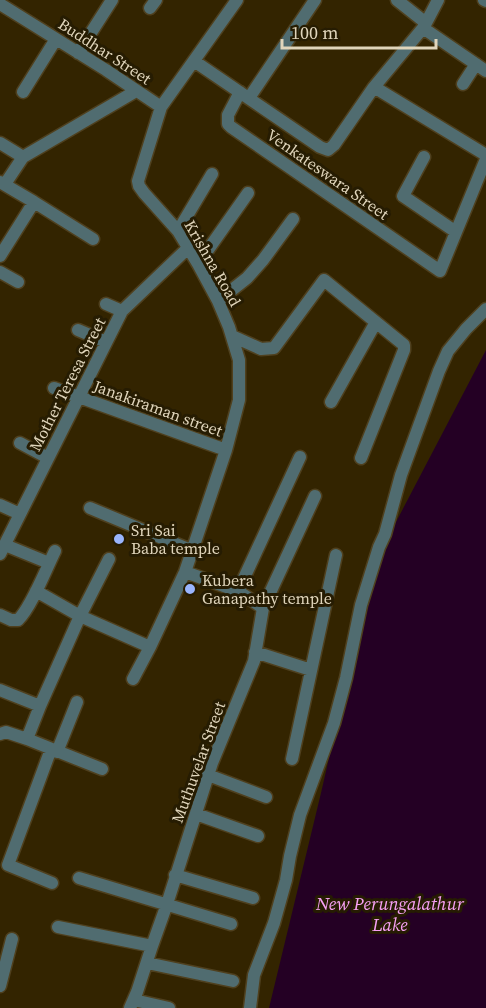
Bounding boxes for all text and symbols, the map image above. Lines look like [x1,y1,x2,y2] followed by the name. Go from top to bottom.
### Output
[282,12,436,50] scale bar
[54,13,156,90] street label: Buddhar Street
[291,20,338,45] text: 100 m
[262,124,394,225] street label: Venkateswara Street
[179,216,247,310] street label: Krishna Road
[24,313,111,455] street label: Mother Teresa Street
[89,374,226,442] street label: Janakiraman street
[131,519,220,559] place label: Sri Sai Baba temple
[112,532,126,546] marker: Sri Sai Baba temple
[202,569,332,609] place label: Kubera Ganapathy temple
[183,582,197,596] marker: Kubera Ganapathy temple
[166,698,230,826] street label: Muthuvelar Street
[315,891,465,937] water label: New Perungalathur Lake

